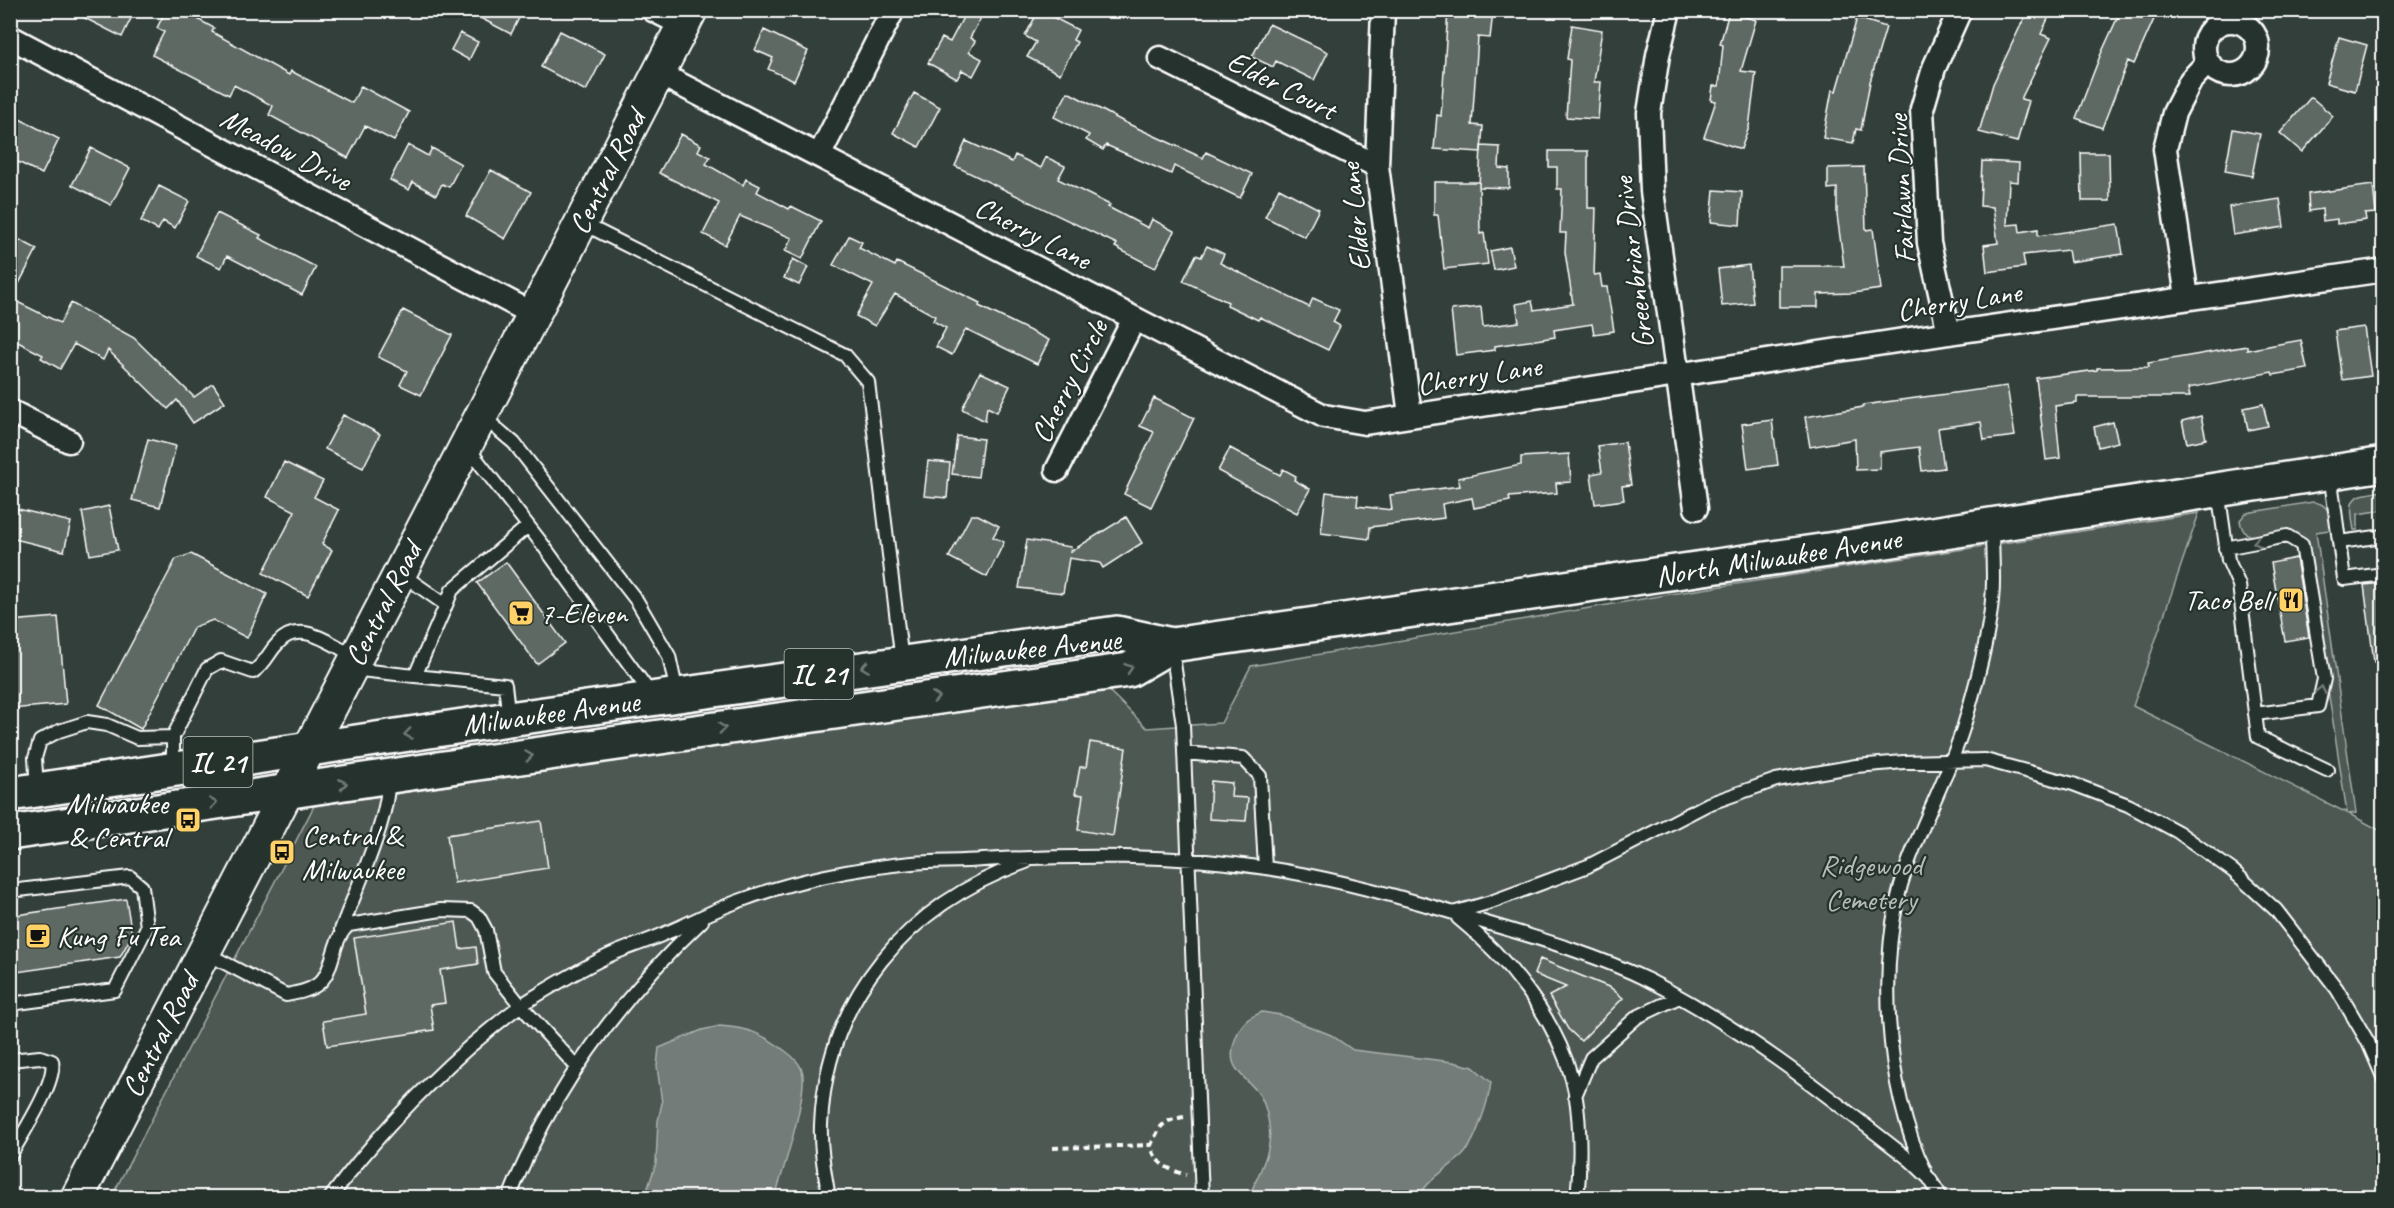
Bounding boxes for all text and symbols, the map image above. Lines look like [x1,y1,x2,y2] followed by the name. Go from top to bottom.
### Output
[1221,41,1346,130] street label: Elder Court
[214,99,360,200] street label: Meadow Drive
[560,100,656,240] street label: Central Road
[1878,111,1924,265] street label: Fairlawn Drive
[1330,159,1380,273] street label: Elder Lane
[1603,173,1662,351] street label: Greenbriar Drive
[969,188,1099,279] street label: Cherry Lane
[1894,272,2026,330] street label: Cherry Lane
[1022,311,1117,449] street label: Cherry Circle
[1414,346,1546,404] street label: Cherry Lane
[1653,518,1906,595] street label: North Milwaukee Avenue
[336,532,432,672] street label: Central Road
[2252,535,2262,548] one-way arrow
[2184,581,2277,619] place label: Taco Bell
[2276,585,2306,615] restaurant icon: Taco Bell
[540,594,629,632] place label: 7-Eleven
[506,598,536,628] supermarket icon: 7-Eleven
[942,620,1125,676] street label: Milwaukee Avenue
[784,649,854,699] road number: IL 21
[860,661,869,673] one-way arrow
[1123,662,1133,675] one-way arrow
[460,681,644,744] street label: Milwaukee Avenue
[2314,685,2327,695] one-way arrow
[932,692,941,704] one-way arrow
[718,722,727,734] one-way arrow
[403,727,413,739] one-way arrow
[184,737,252,787] road number: IL 21
[525,750,534,762] one-way arrow
[338,779,347,791] one-way arrow
[66,784,173,856] place label: Milwaukee & Central
[209,798,218,810] one-way arrow
[173,805,203,835] bus stop icon: Milwaukee & Central
[302,816,406,888] place label: Central & Milwaukee
[267,837,297,867] bus stop icon: Central & Milwaukee
[1820,846,1926,918] park label: Ridgewood Cemetery
[57,917,182,955] place label: Kung Fu Tea
[23,921,53,951] cafe icon: Kung Fu Tea
[113,963,209,1103] street label: Central Road

